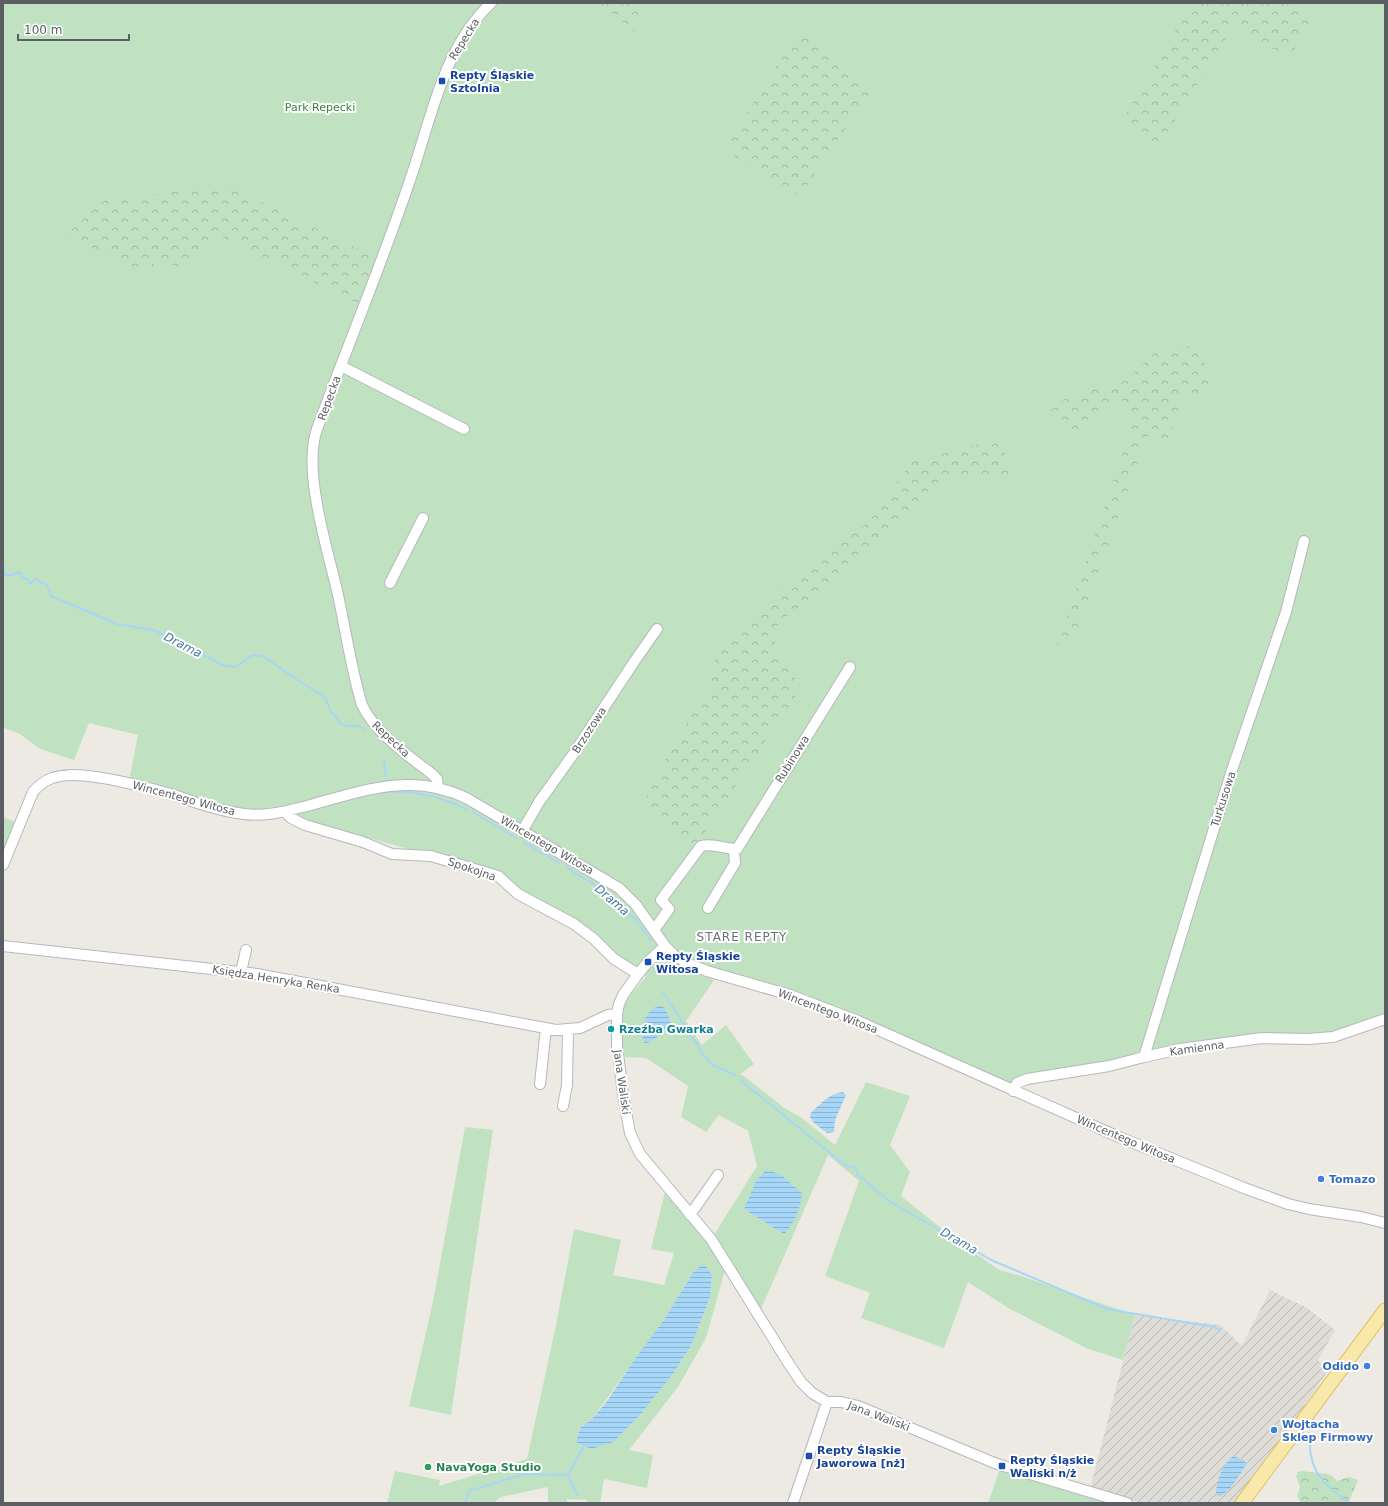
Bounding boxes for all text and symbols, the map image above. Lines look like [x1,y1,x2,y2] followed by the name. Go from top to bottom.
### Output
[18,16,129,42] scale bar
[447,16,482,62] street label: Repecka
[24,23,62,37] text: 100 m
[450,69,534,95] place label: Repty Śląskie Sztolnia
[437,76,447,86] marker: Repty Śląskie Sztolnia
[285,101,355,114] park label: Park Repecki
[315,374,344,422] street label: Repecka
[162,630,204,660] water label: Drama
[570,705,609,756] street label: Brzozowa
[369,719,412,760] street label: Repecka
[773,733,812,785] street label: Rubinowa
[1208,770,1239,830] street label: Turkusowa
[131,778,237,818] street label: Wincentego Witosa
[498,813,596,878] street label: Wincentego Witosa
[446,855,498,884] street label: Spokojna
[592,882,632,918] water label: Drama
[697,930,787,944] district label: STARE REPTY
[656,950,740,976] place label: Repty Śląskie Witosa
[643,957,653,967] marker: Repty Śląskie Witosa
[211,963,341,996] street label: Księdza Henryka Renka
[776,986,880,1037] street label: Wincentego Witosa
[619,1023,714,1036] place label: Rzeźba Gwarka
[606,1024,616,1034] marker: Rzeźba Gwarka
[1169,1038,1225,1059] street label: Kamienna
[610,1048,632,1115] street label: Jana Waliski
[1074,1113,1177,1166] street label: Wincentego Witosa
[1329,1173,1376,1186] place label: Tomazo
[1316,1174,1326,1184] marker: Tomazo
[938,1225,980,1257] water label: Drama
[1323,1360,1359,1373] place label: Odido
[1362,1361,1372,1371] marker: Odido
[845,1398,912,1434] street label: Jana Waliski
[1282,1418,1373,1444] place label: Wojtacha Sklep Firmowy
[1269,1425,1279,1435] marker: Wojtacha Sklep Firmowy
[816,1444,905,1470] place label: Repty Śląskie Jaworowa [nż]
[804,1451,814,1461] marker: Repty Śląskie Jaworowa [nż]
[1010,1454,1094,1480] place label: Repty Śląskie Waliski n/ż
[436,1461,542,1474] place label: NavaYoga Studio
[997,1461,1007,1471] marker: Repty Śląskie Waliski n/ż
[423,1462,433,1472] marker: NavaYoga Studio

